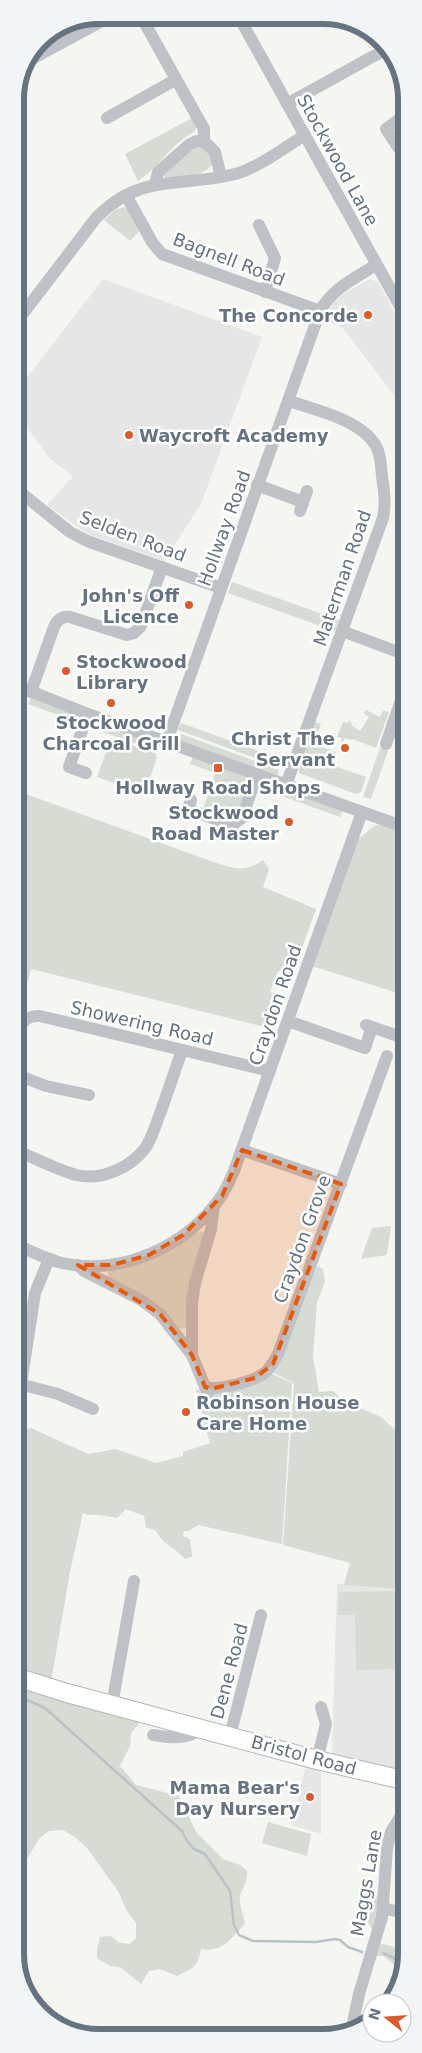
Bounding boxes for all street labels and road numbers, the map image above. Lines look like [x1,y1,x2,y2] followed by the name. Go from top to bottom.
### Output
[293,91,383,229] street label: Stockwood Lane
[170,228,288,290] street label: Bagnell Road
[193,467,255,589] street label: Hollway Road
[77,506,189,566] street label: Selden Road
[309,507,375,649] street label: Materman Road
[244,942,306,1068] street label: Craydon Road
[69,996,215,1050] street label: Showering Road
[269,1172,335,1306] street label: Craydon Grove
[206,1621,252,1721] street label: Dene Road
[249,1731,359,1779] street label: Bristol Road
[346,1828,386,1938] street label: Maggs Lane

